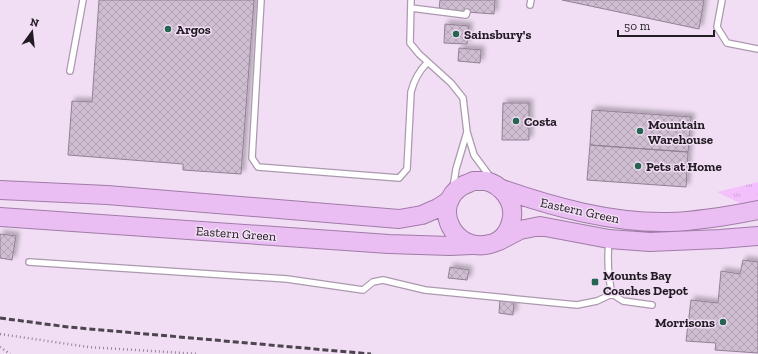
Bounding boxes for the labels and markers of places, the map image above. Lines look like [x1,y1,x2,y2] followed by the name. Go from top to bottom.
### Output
[176,22,211,37] place label: Argos
[163,24,173,34] marker: Argos
[464,27,531,42] place label: Sainsbury's
[451,29,461,39] marker: Sainsbury's
[524,114,557,129] place label: Costa
[511,116,521,126] marker: Costa
[648,117,714,147] place label: Mountain Warehouse
[635,126,645,136] marker: Mountain Warehouse
[646,159,722,174] place label: Pets at Home
[633,161,643,171] marker: Pets at Home
[603,268,689,298] place label: Mounts Bay Coaches Depot
[590,277,600,287] marker: Mounts Bay Coaches Depot
[655,315,715,330] place label: Morrisons
[718,317,728,327] marker: Morrisons

